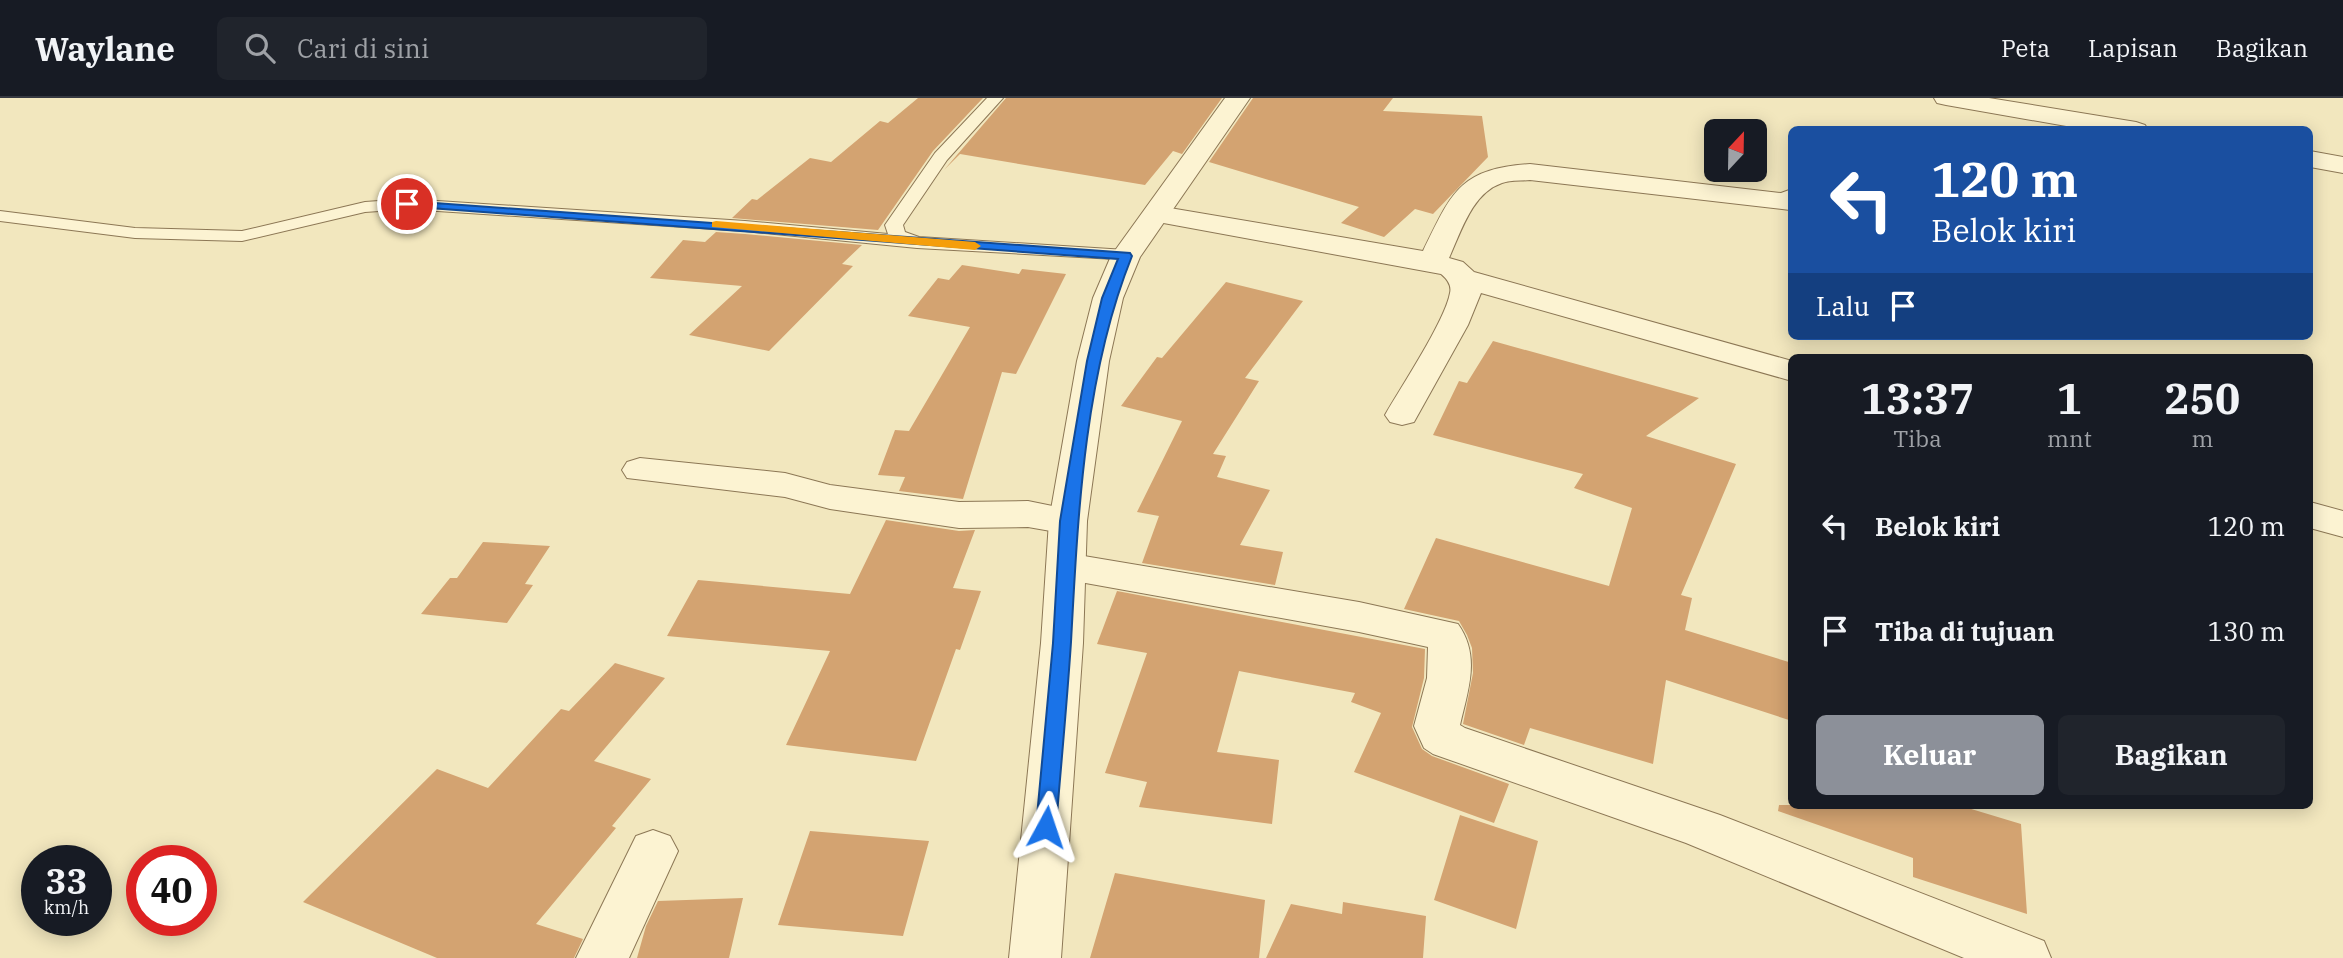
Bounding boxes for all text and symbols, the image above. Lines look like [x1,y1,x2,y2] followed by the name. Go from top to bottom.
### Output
[217,17,707,80] search box
[35,27,175,70] text: Waylane
[241,29,279,67] icon: search
[297,31,429,65] text: Cari di sini
[2001,32,2050,64] text: Peta
[2088,32,2178,64] text: Lapisan
[2216,32,2308,64] text: Bagikan
[1704,119,1768,182] north arrow
[1704,119,1767,182] map controls
[1931,147,2078,210] text: 120 m
[1816,154,1907,245] icon: left
[377,174,437,234] pin
[388,185,426,223] icon: arrive
[1931,209,2076,251] text: Belok kiri
[1884,287,1922,325] icon: arrive
[1816,289,1870,323] text: Lalu
[1861,371,1974,426] text: 13:37
[2057,371,2082,426] text: 1
[2165,371,2240,426] text: 250
[1893,423,1942,453] text: Tiba
[2047,423,2092,453] text: mnt
[2191,423,2213,453] text: m
[1816,507,1854,545] icon: left
[1875,509,2000,543] text: Belok kiri
[2207,509,2285,543] text: 120 m
[1816,612,1854,650] icon: arrive
[1875,614,2055,648] text: Tiba di tujuan
[2207,614,2285,648] text: 130 m
[1816,715,2044,795] button: Keluar
[2058,715,2285,795] button: Bagikan
[1009,790,1083,864] position arrow
[126,845,217,936] speed limit sign: 40
[45,858,88,904] text: 33
[44,896,89,919] text: km/h

